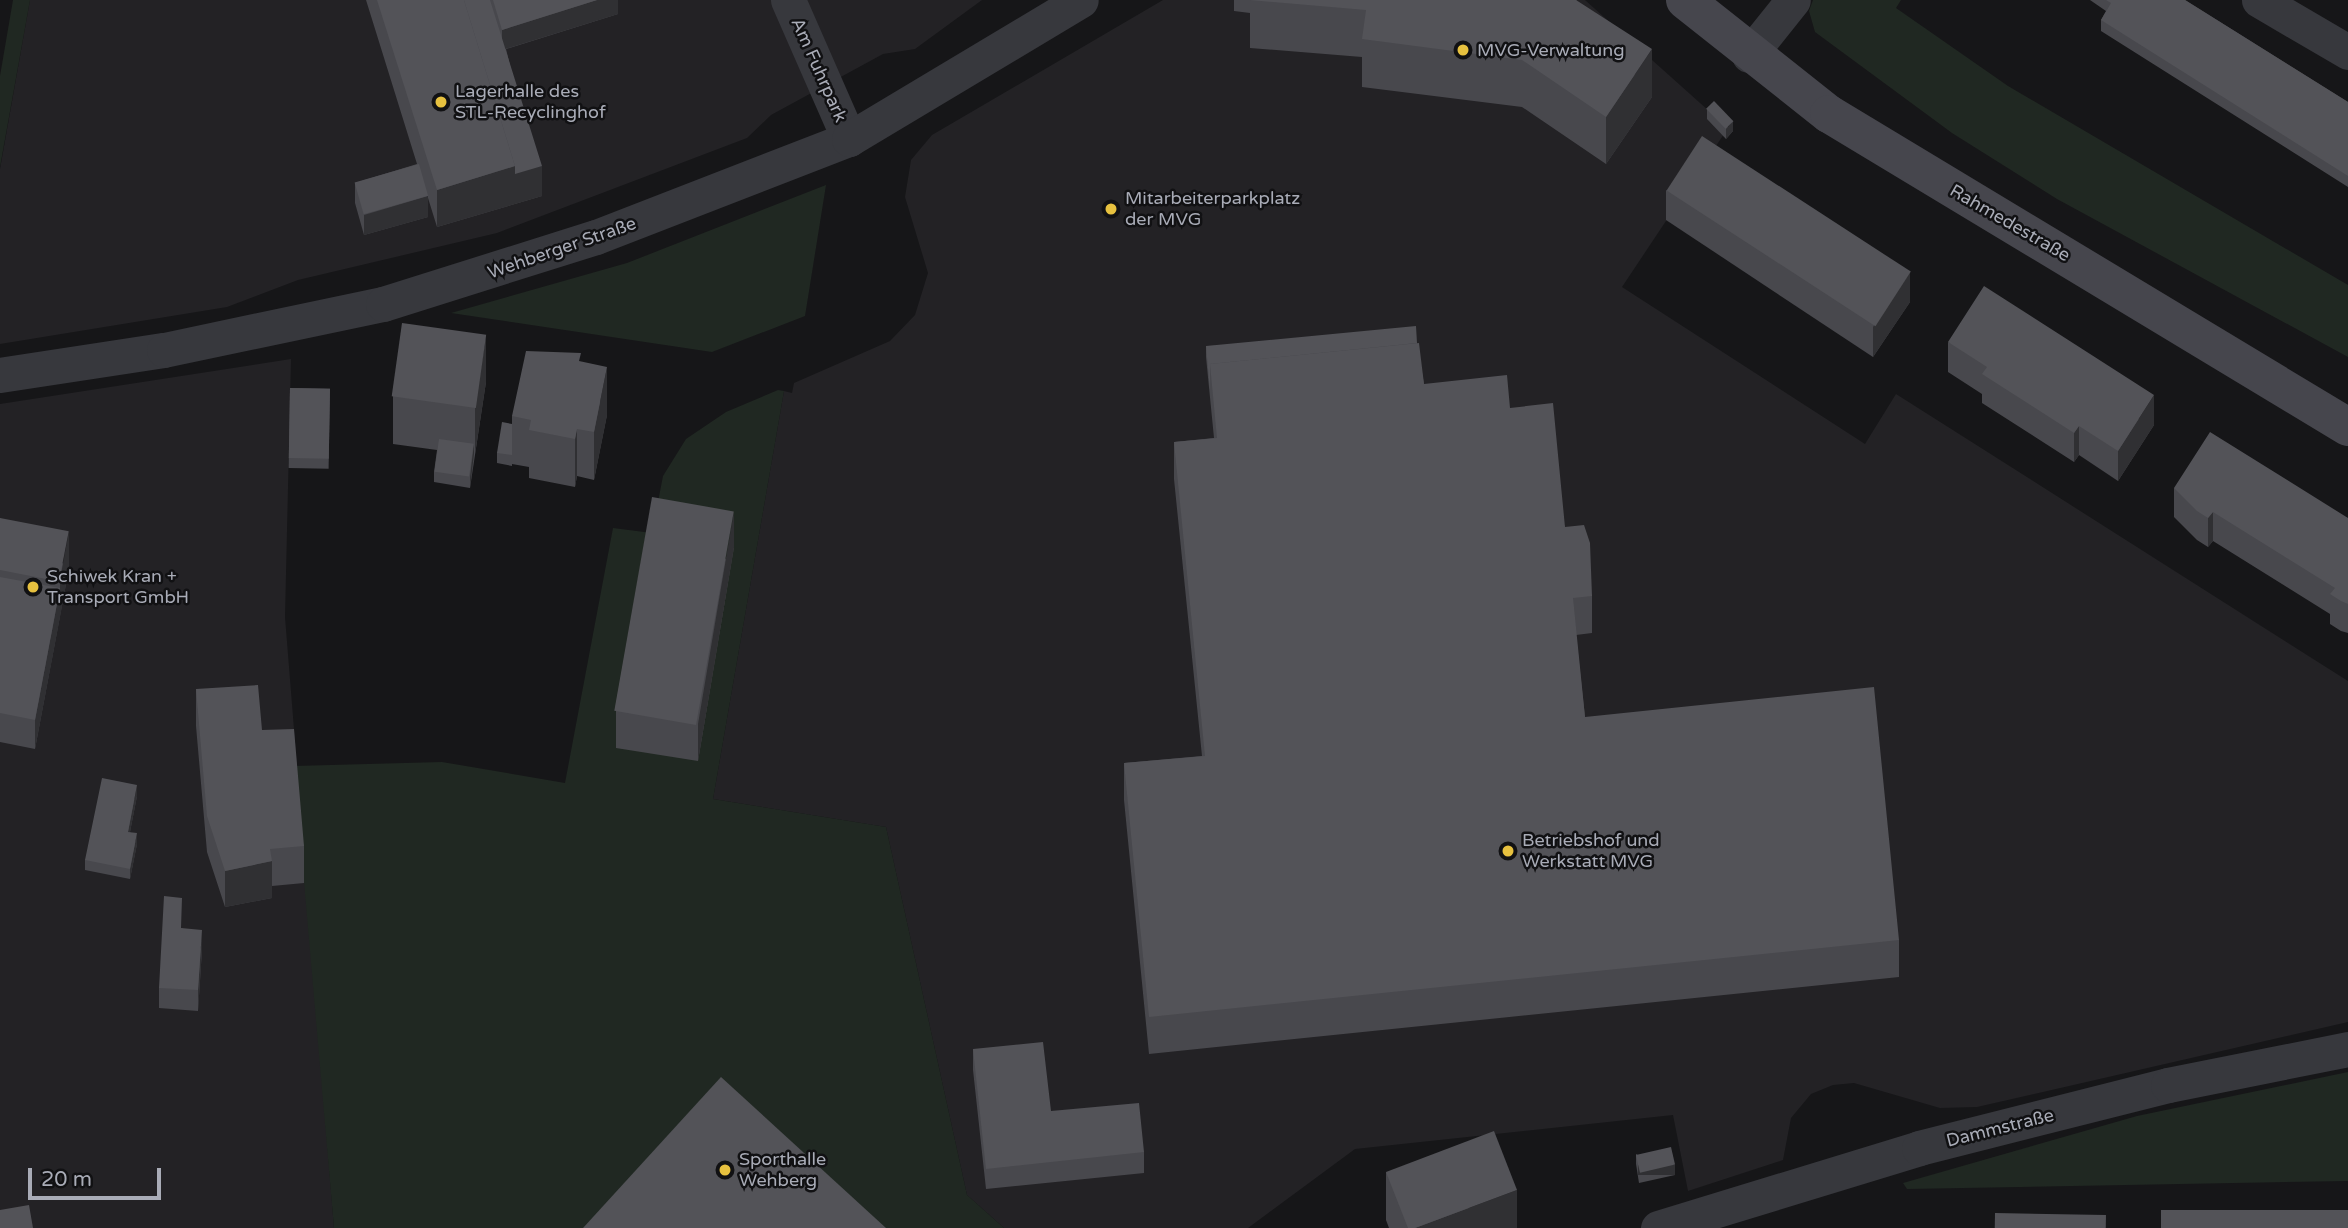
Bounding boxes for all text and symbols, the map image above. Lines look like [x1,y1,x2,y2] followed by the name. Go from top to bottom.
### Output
[786,15,852,125] street label: Am Fuhrpark
[1477,39,1625,61] place label: MVG-Verwaltung
[1455,42,1471,58] marker: MVG-Verwaltung
[455,81,606,124] place label: Lagerhalle des STL-Recyclinghof
[433,94,449,110] marker: Lagerhalle des STL-Recyclinghof
[1946,180,2074,266] street label: Rahmedestraße
[1125,188,1300,230] place label: Mitarbeiterparkplatz der MVG
[1103,201,1119,217] marker: Mitarbeiterparkplatz der MVG
[485,212,639,284] street label: Wehberger Straße
[47,566,189,608] place label: Schiwek Kran + Transport GmbH
[25,579,41,595] marker: Schiwek Kran + Transport GmbH
[1522,830,1660,872] place label: Betriebshof und Werkstatt MVG
[1500,843,1516,859] marker: Betriebshof und Werkstatt MVG
[1944,1104,2056,1152] street label: Dammstraße
[739,1149,826,1192] place label: Sporthalle Wehberg
[32,1154,164,1198] scale bar
[717,1162,733,1178] marker: Sporthalle Wehberg
[41,1167,92,1192] text: 20 m

